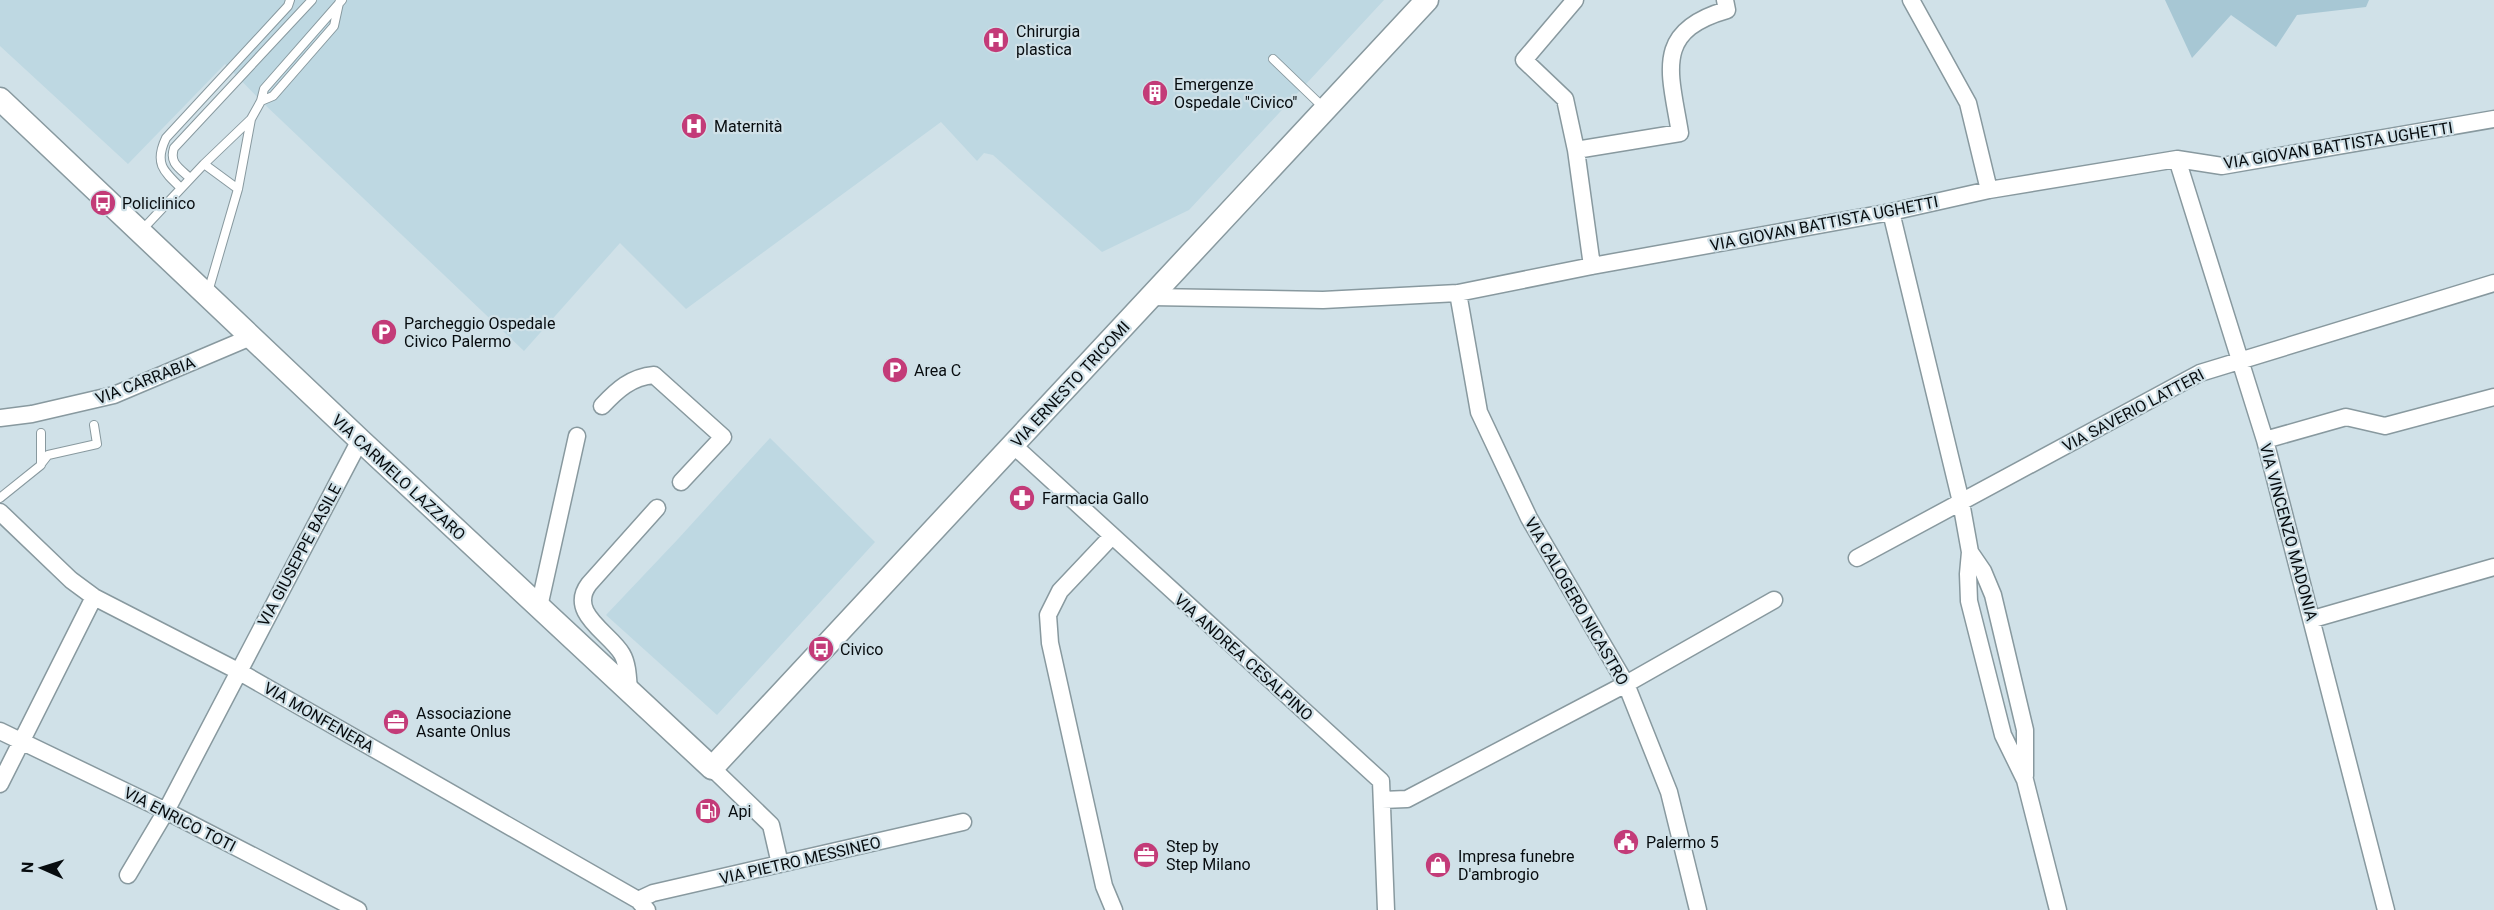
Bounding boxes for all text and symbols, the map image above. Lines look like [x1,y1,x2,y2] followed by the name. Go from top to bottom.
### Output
[1016,22,1080,59] place label: Chirurgia plastica
[981,25,1011,55] hospital icon: Chirurgia plastica
[1174,75,1297,112] place label: Emergenze Ospedale "Civico"
[1140,78,1170,108] building icon: Emergenze Ospedale "Civico"
[679,111,709,141] hospital icon: Maternità
[714,117,782,136] place label: Maternità
[2222,118,2454,173] street label: VIA GIOVAN BATTISTA UGHETTI
[88,188,118,218] bus stop icon: Policlinico
[1708,192,1940,255] street label: VIA GIOVAN BATTISTA UGHETTI
[122,194,195,213] place label: Policlinico
[404,314,555,351] place label: Parcheggio Ospedale Civico Palermo
[369,317,399,347] parking icon: Parcheggio Ospedale Civico Palermo
[1007,317,1134,451] street label: VIA ERNESTO TRICOMI
[93,353,198,408] street label: VIA CARRABIA
[880,355,910,385] parking icon: Area C
[914,361,961,380] place label: Area C
[2059,365,2207,456] street label: VIA SAVERIO LATTERI
[328,410,469,544] street label: VIA CARMELO LAZZARO
[2256,441,2321,623] street label: VIA VINCENZO MADONIA
[254,481,345,630] street label: VIA GIUSEPPE BASILE
[1007,483,1037,513] pharmacy icon: Farmacia Gallo
[1042,489,1149,508] place label: Farmacia Gallo
[1521,514,1632,688] street label: VIA CALOGERO NICASTRO
[1171,590,1317,725] street label: VIA ANDREA CESALPINO
[806,634,836,664] bus stop icon: Civico
[840,640,883,659] place label: Civico
[260,678,378,757] street label: VIA MONFENERA
[416,704,511,741] place label: Associazione Asante Onlus
[381,707,411,737] office icon: Associazione Asante Onlus
[121,783,239,856] street label: VIA ENRICO TOTI
[693,796,723,826] fuel station icon: Api
[728,802,751,821] place label: Api
[1611,827,1641,857] public building icon: Palermo 5
[718,833,883,888] street label: VIA PIETRO MESSINEO
[1646,833,1719,852] place label: Palermo 5
[1166,837,1251,874] place label: Step by Step Milano
[12,838,72,898] north arrow
[1131,840,1161,870] office icon: Step by Step Milano
[1458,847,1575,884] place label: Impresa funebre D'ambrogio
[1423,850,1453,880] shop icon: Impresa funebre D'ambrogio
[18,861,37,873] text: N

